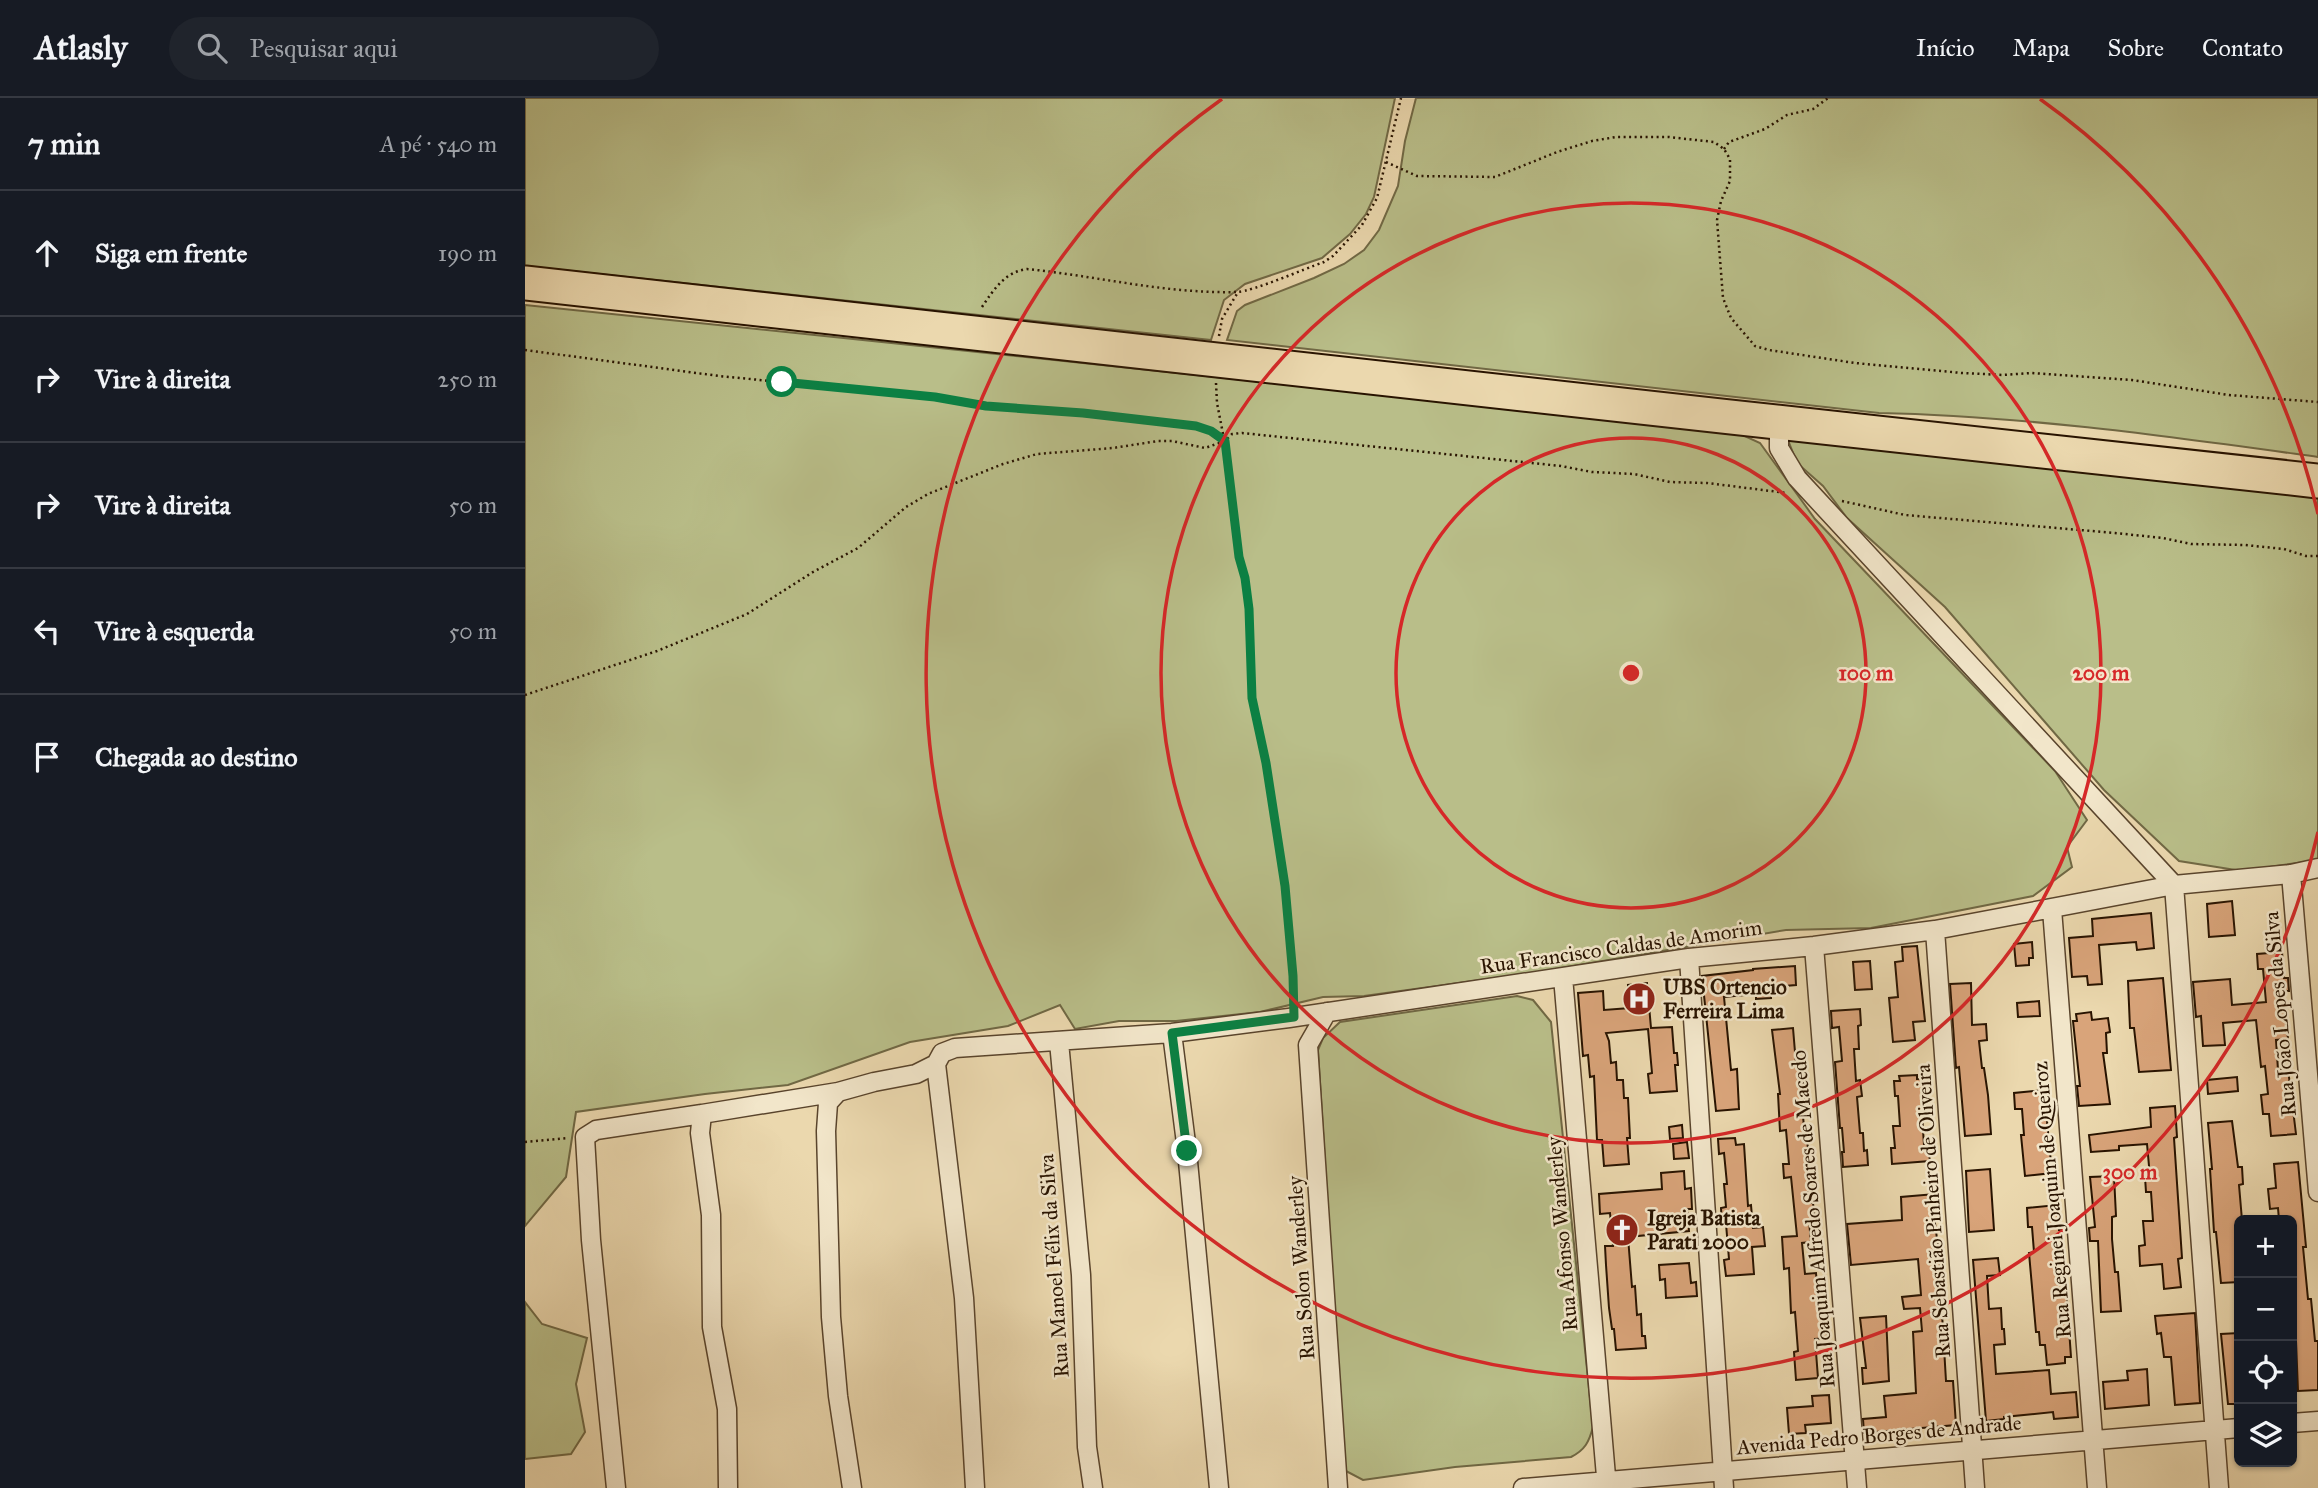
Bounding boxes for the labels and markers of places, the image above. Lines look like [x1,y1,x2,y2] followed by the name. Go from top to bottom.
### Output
[1619,661,1643,685] centre of rings
[1663,974,1787,1024] place label: UBS Ortencio Ferreira Lima
[1620,980,1658,1018] hospital icon: UBS Ortencio Ferreira Lima
[1647,1205,1762,1255] place label: Igreja Batista Parati 2000
[1603,1211,1641,1249] church icon: Igreja Batista Parati 2000

